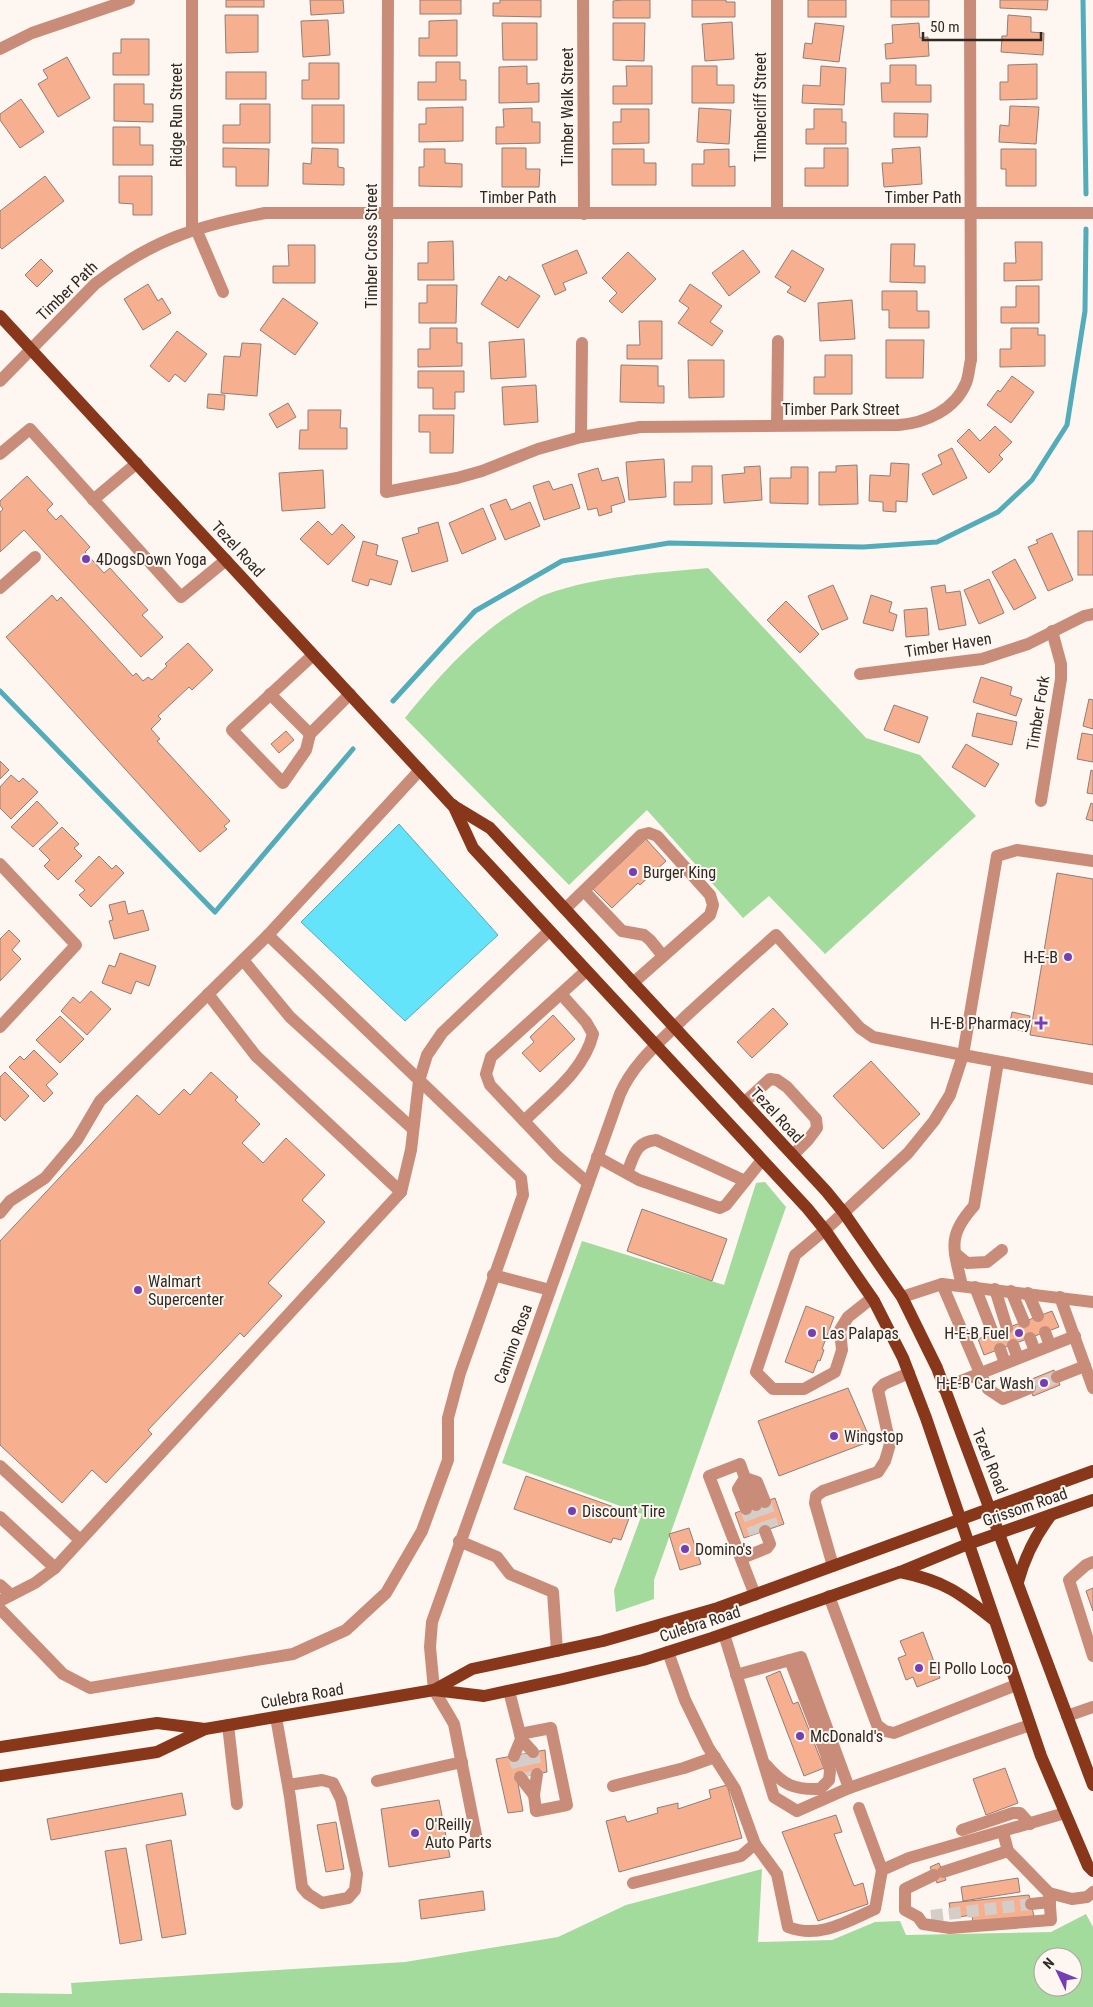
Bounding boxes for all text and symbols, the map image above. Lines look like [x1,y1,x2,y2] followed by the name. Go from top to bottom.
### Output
[923,10,1040,42] scale bar
[930,18,960,36] text: 50 m
[558,47,577,167] street label: Timber Walk Street
[751,52,770,162] street label: Timbercliff Street
[167,63,186,167] street label: Ridge Run Street
[362,183,381,309] street label: Timber Cross Street
[480,188,556,207] street label: Timber Path
[885,188,961,207] street label: Timber Path
[33,257,101,325] street label: Timber Path
[782,400,900,419] street label: Timber Park Street
[208,517,268,581] street label: Tezel Road
[96,550,207,569] place label: 4DogsDown Yoga
[80,553,92,565] marker: 4DogsDown Yoga
[903,629,993,661] street label: Timber Haven
[1023,673,1053,752] street label: Timber Fork
[643,863,716,882] place label: Burger King
[627,866,639,878] marker: Burger King
[1023,948,1058,967] place label: H-E-B
[1062,951,1074,963] marker: H-E-B
[930,1014,1031,1033] place label: H-E-B Pharmacy
[1035,1017,1047,1029] marker: H-E-B Pharmacy
[747,1083,807,1147] street label: Tezel Road
[148,1272,224,1309] place label: Walmart Supercenter
[132,1284,144,1296] marker: Walmart Supercenter
[490,1302,536,1386] street label: Camino Rosa
[822,1324,899,1343] place label: Las Palapas
[944,1324,1009,1343] place label: H-E-B Fuel
[806,1327,818,1339] marker: Las Palapas
[1013,1327,1025,1339] marker: H-E-B Fuel
[936,1374,1034,1393] place label: H-E-B Car Wash
[1038,1377,1050,1389] marker: H-E-B Car Wash
[968,1425,1012,1497] street label: Tezel Road
[844,1427,903,1446] place label: Wingstop
[828,1430,840,1442] marker: Wingstop
[980,1484,1070,1530] street label: Grissom Road
[582,1502,665,1521] place label: Discount Tire
[566,1505,578,1517] marker: Discount Tire
[695,1540,752,1559] place label: Domino's
[679,1543,691,1555] marker: Domino's
[657,1602,743,1646] street label: Culebra Road
[929,1659,1011,1678] place label: El Pollo Loco
[913,1662,925,1674] marker: El Pollo Loco
[259,1679,345,1713] street label: Culebra Road
[810,1727,883,1746] place label: McDonald's
[794,1730,806,1742] marker: McDonald's
[425,1815,492,1852] place label: O'Reilly Auto Parts
[409,1827,421,1839] marker: O'Reilly Auto Parts
[1033,1947,1083,1997] north arrow
[1040,1955,1057,1972] text: N

